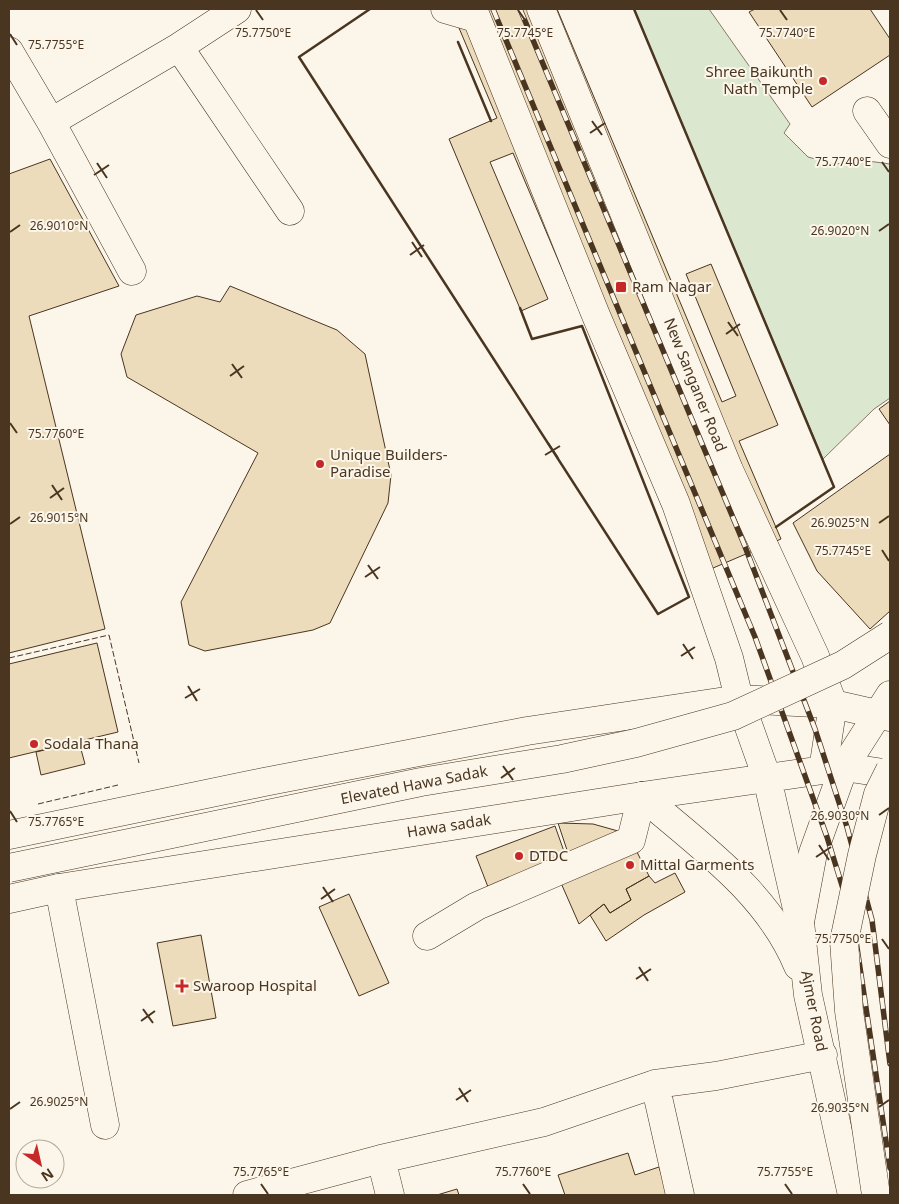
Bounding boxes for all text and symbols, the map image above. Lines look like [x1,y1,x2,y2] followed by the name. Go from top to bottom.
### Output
[235,24,291,41] text: 75.7750°E
[497,24,553,41] text: 75.7745°E
[759,24,815,41] text: 75.7740°E
[28,36,84,53] text: 75.7755°E
[706,61,813,98] place label: Shree Baikunth Nath Temple
[817,75,829,87] marker: Shree Baikunth Nath Temple
[815,153,871,170] text: 75.7740°E
[30,217,88,234] text: 26.9010°N
[811,222,869,239] text: 26.9020°N
[632,276,711,296] place label: Ram Nagar
[614,280,628,294] marker: Ram Nagar
[660,315,732,455] street label: New Sanganer Road
[28,425,84,442] text: 75.7760°E
[330,444,448,481] place label: Unique Builders- Paradise
[314,458,326,470] marker: Unique Builders- Paradise
[30,509,88,526] text: 26.9015°N
[811,514,869,531] text: 26.9025°N
[815,542,871,559] text: 75.7745°E
[44,733,139,753] place label: Sodala Thana
[28,738,40,750] marker: Sodala Thana
[339,760,489,808] street label: Elevated Hawa Sadak
[811,807,869,824] text: 26.9030°N
[405,808,492,842] street label: Hawa sadak
[28,813,84,830] text: 75.7765°E
[529,845,569,865] place label: DTDC
[513,850,525,862] marker: DTDC
[640,854,754,874] place label: Mittal Garments
[624,859,636,871] marker: Mittal Garments
[815,930,871,947] text: 75.7750°E
[797,969,833,1053] street label: Ajmer Road
[193,975,317,995] place label: Swaroop Hospital
[175,979,189,993] marker: Swaroop Hospital
[30,1093,88,1110] text: 26.9025°N
[811,1099,869,1116] text: 26.9035°N
[15,1139,65,1189] north arrow
[233,1163,289,1180] text: 75.7765°E
[495,1163,551,1180] text: 75.7760°E
[757,1163,813,1180] text: 75.7755°E
[38,1164,58,1186] text: N

